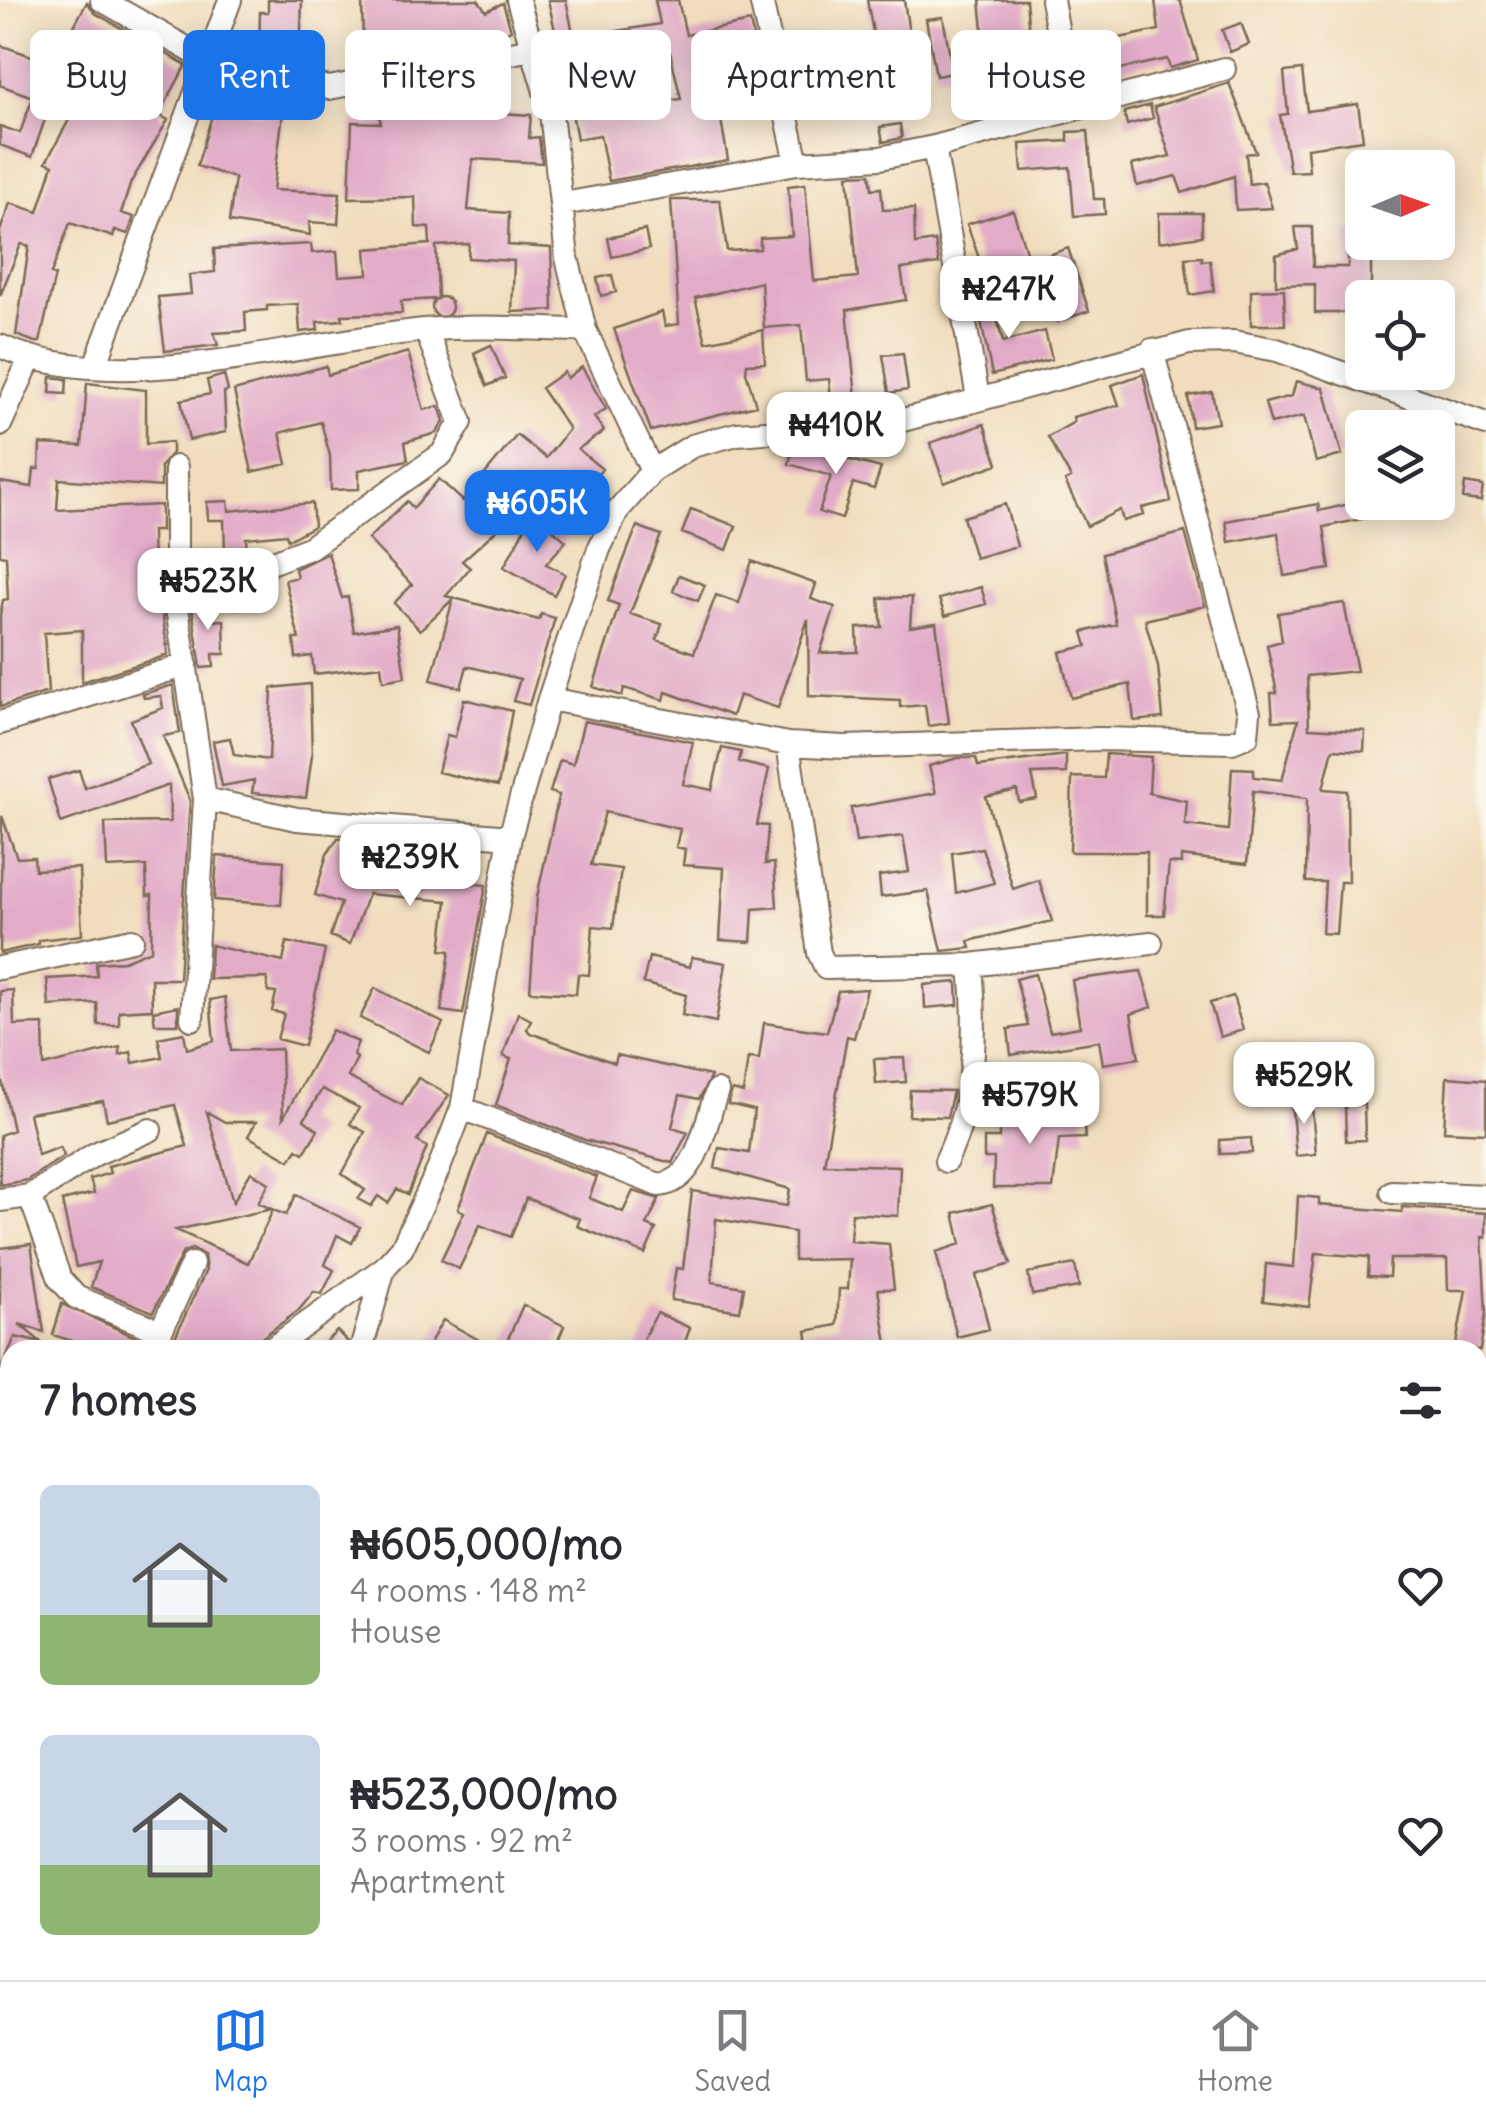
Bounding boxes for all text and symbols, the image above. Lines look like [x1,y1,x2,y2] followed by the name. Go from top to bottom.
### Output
[30,30,163,120] chip: Buy
[183,30,325,120] chip: Rent
[345,30,511,120] chip: Filters
[531,30,671,120] chip: New
[691,30,931,120] chip: Apartment
[951,30,1121,120] chip: House
[1345,150,1455,260] north arrow
[1345,150,1455,520] map controls
[939,256,1079,341] pin: ₦247K
[962,268,1056,309] text: ₦247K
[1345,280,1455,390] button: locate
[766,392,906,477] pin: ₦410K
[789,404,883,445] text: ₦410K
[1345,410,1455,520] button: layers
[467,470,607,555] pin: ₦605K
[487,482,587,523] text: ₦605K
[138,548,278,633] pin: ₦523K
[160,560,257,601] text: ₦523K
[340,824,480,909] pin: ₦239K
[362,836,459,877] text: ₦239K
[1234,1042,1374,1127] pin: ₦529K
[1255,1054,1353,1095] text: ₦529K
[960,1062,1100,1147] pin: ₦579K
[982,1074,1078,1115] text: ₦579K
[1393,1373,1448,1428] icon: filters
[40,1374,197,1426] text: 7 homes
[350,1518,623,1570] text: ₦605,000/mo
[120,1525,240,1645] icon: home
[1393,1558,1448,1613] icon: heart
[350,1570,587,1611] text: 4 rooms · 148 m²
[350,1611,441,1652] text: House
[350,1768,618,1820] text: ₦523,000/mo
[120,1775,240,1895] icon: home
[1393,1808,1448,1863] icon: heart
[350,1820,573,1861] text: 3 rooms · 92 m²
[350,1861,505,1902] text: Apartment
[213,2003,268,2099] tab: Map
[694,2003,771,2099] tab: Saved
[1197,2003,1273,2099] tab: Home

